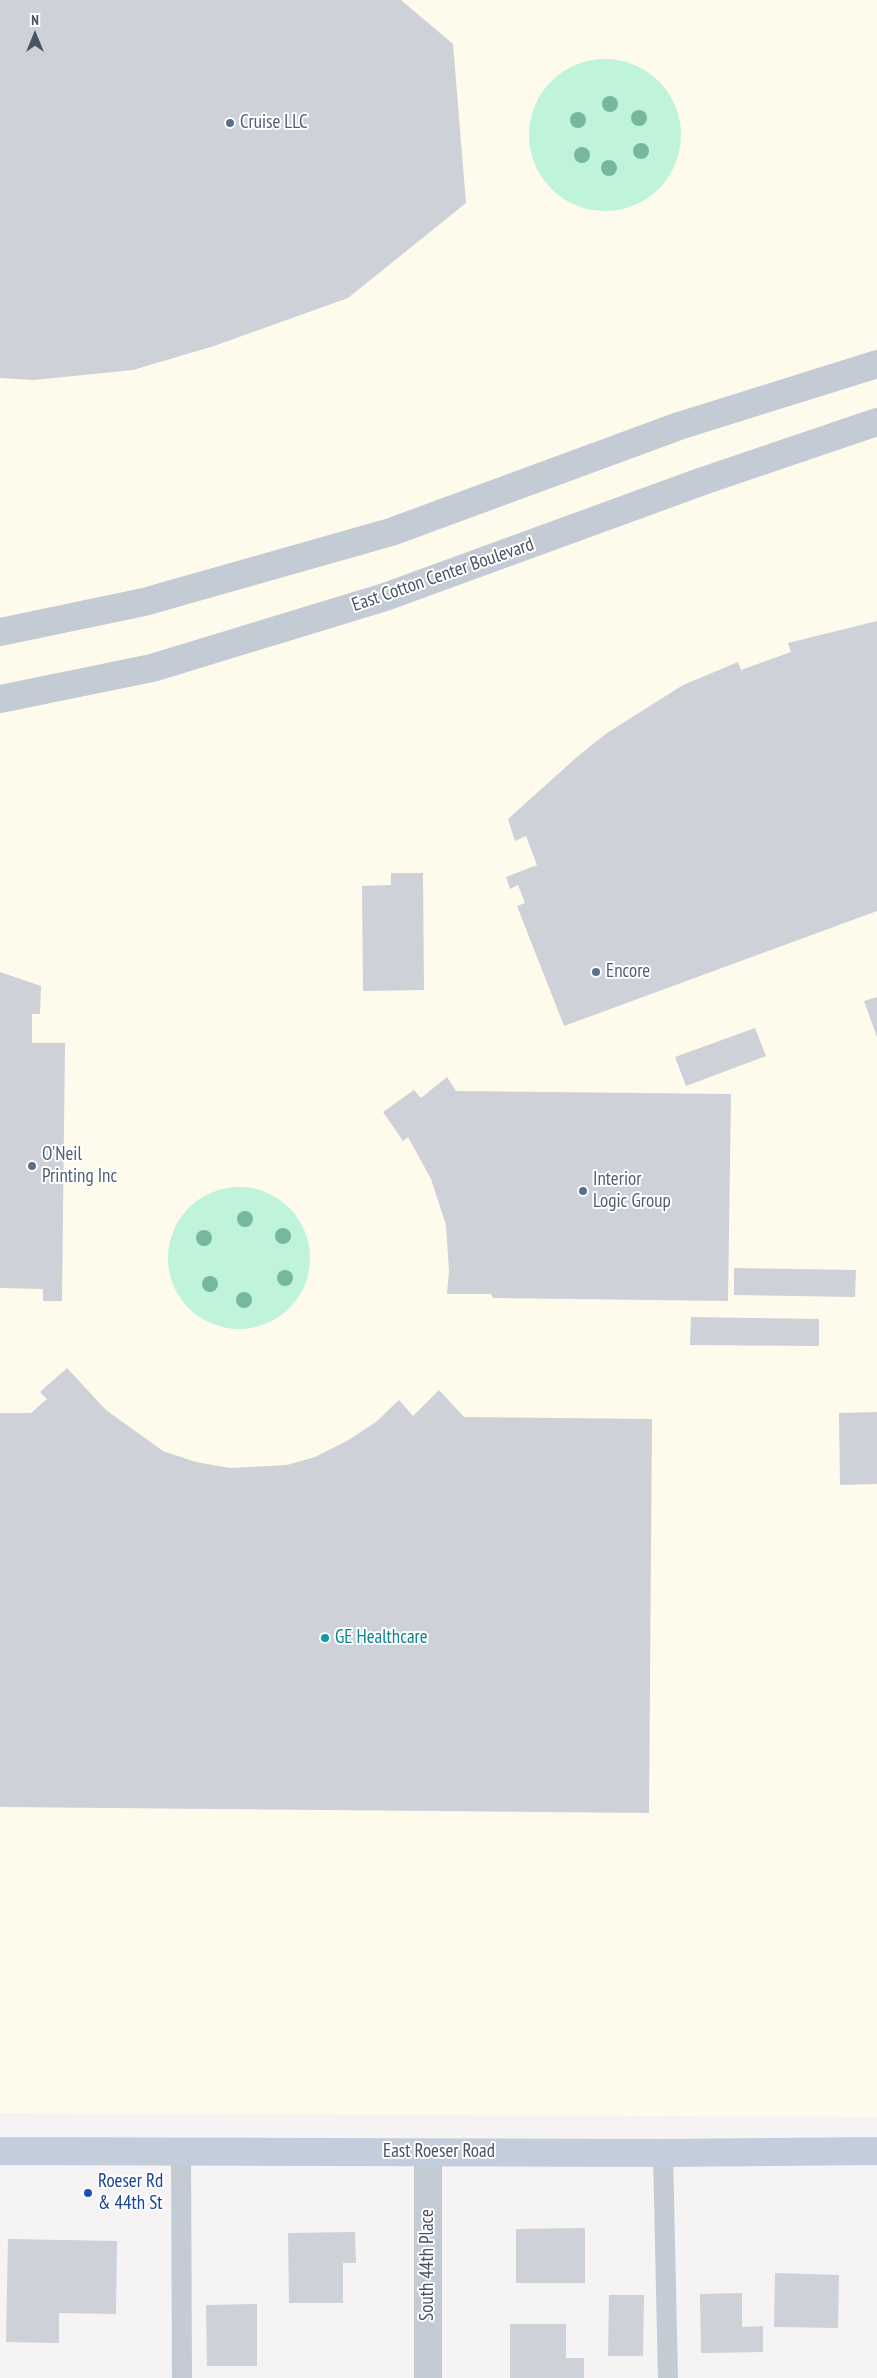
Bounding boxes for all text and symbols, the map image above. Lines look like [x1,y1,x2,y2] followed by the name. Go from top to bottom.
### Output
[10,10,60,60] north arrow
[31,11,39,29] text: N
[240,112,308,134] place label: Cruise LLC
[224,117,236,129] marker: Cruise LLC
[349,533,537,617] street label: East Cotton Center Boulevard
[606,961,650,983] place label: Encore
[590,966,602,978] marker: Encore
[42,1144,117,1188] place label: O'Neil Printing Inc
[26,1160,38,1172] marker: O'Neil Printing Inc
[593,1169,671,1213] place label: Interior Logic Group
[577,1185,589,1197] marker: Interior Logic Group
[335,1627,428,1649] place label: GE Healthcare
[319,1632,331,1644] marker: GE Healthcare
[383,2141,495,2163] street label: East Roeser Road
[98,2171,163,2215] place label: Roeser Rd & 44th St
[82,2187,94,2199] marker: Roeser Rd & 44th St
[417,2209,439,2321] street label: South 44th Place

